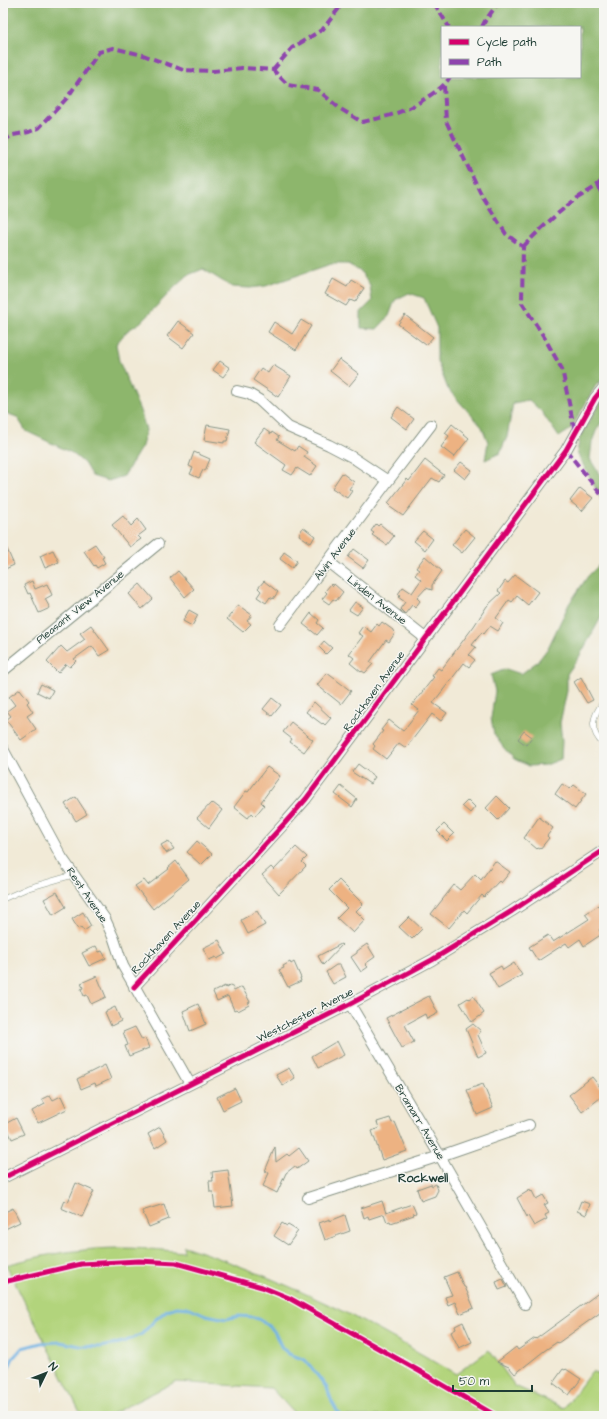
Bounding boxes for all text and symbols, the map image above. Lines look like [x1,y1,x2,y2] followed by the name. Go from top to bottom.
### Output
[441,26,581,78] legend
[477,34,536,52] text: Cycle path
[477,54,502,71] text: Path
[310,525,360,583] street label: Alvin Avenue
[33,567,127,647] street label: Pleasant View Avenue
[344,572,410,628] street label: Linden Avenue
[340,648,408,734] street label: Rockhaven Avenue
[63,864,111,926] street label: Rest Avenue
[128,897,204,977] street label: Rockhaven Avenue
[254,984,356,1046] street label: Westchester Avenue
[391,1081,449,1163] street label: Bramarr Avenue
[398,1170,448,1187] district label: Rockwell
[26,1353,66,1393] north arrow
[45,1359,61,1374] text: N
[453,1367,532,1393] scale bar
[459,1373,490,1390] text: 50 m

